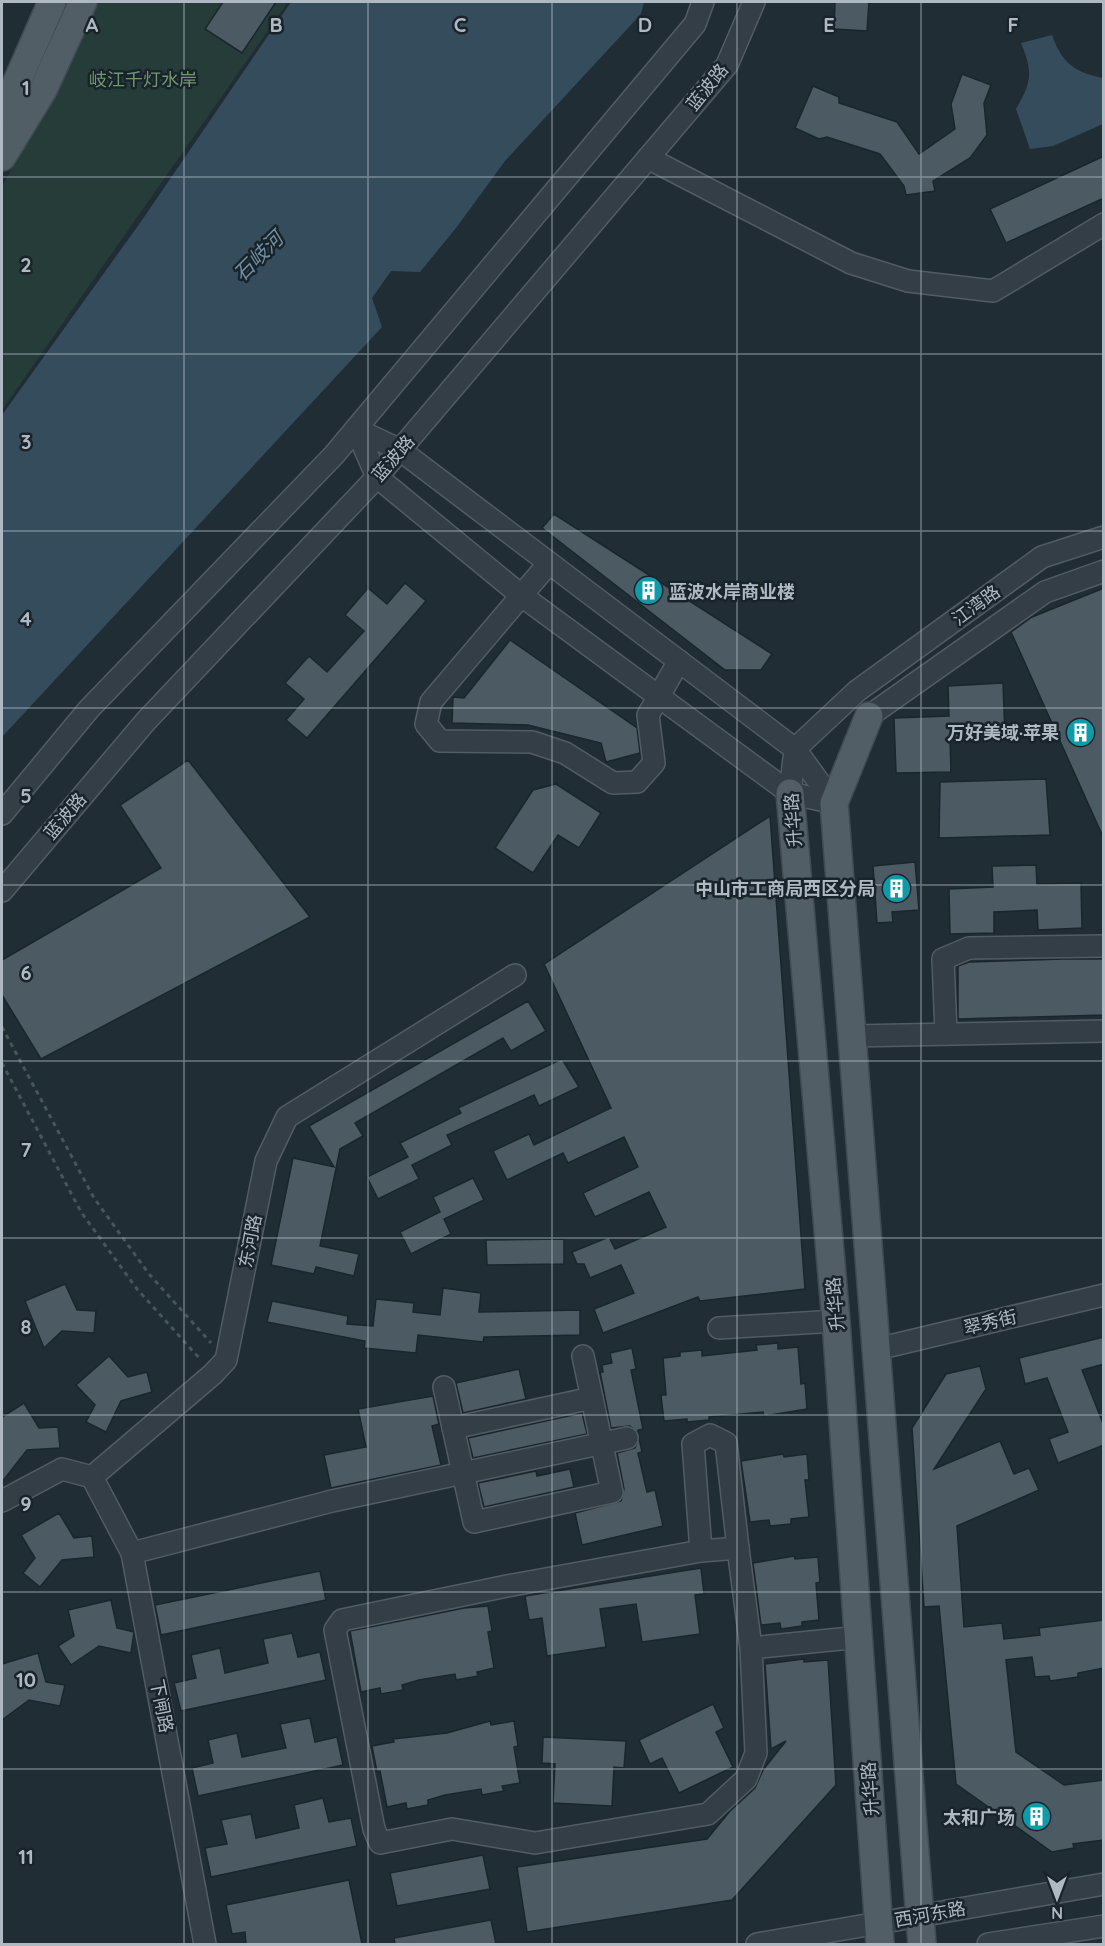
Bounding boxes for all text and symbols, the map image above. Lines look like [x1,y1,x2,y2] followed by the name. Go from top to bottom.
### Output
[86,12,99,37] text: A
[269,12,283,37] text: B
[454,12,467,37] text: C
[638,12,652,37] text: D
[823,12,835,37] text: E
[1007,12,1019,37] text: F
[681,59,733,115] street label: 蓝波路
[89,68,197,91] park label: 岐江千灯水岸
[22,75,30,100] text: 1
[228,223,291,286] water label: 石岐河
[20,252,32,277] text: 2
[21,429,31,454] text: 3
[367,430,419,486] street label: 蓝波路
[632,575,664,607] building icon: 蓝波水岸商业楼
[669,580,795,603] place label: 蓝波水岸商业楼
[947,580,1005,630] street label: 江湾路
[20,606,32,631] text: 4
[1064,716,1096,748] building icon: 万好美域·苹果
[947,721,1059,744] place label: 万好美域·苹果
[20,783,32,808] text: 5
[39,788,91,844] street label: 蓝波路
[780,792,806,848] street label: 升华路
[880,872,912,904] building icon: 中山市工商局西区分局
[695,877,875,900] place label: 中山市工商局西区分局
[20,960,32,985] text: 6
[21,1137,32,1162] text: 7
[234,1212,266,1270] street label: 东河路
[821,1276,849,1332] street label: 升华路
[961,1305,1019,1339] street label: 翠秀街
[21,1314,32,1339] text: 8
[20,1491,32,1516] text: 9
[16,1667,36,1692] text: 10
[146,1677,178,1735] street label: 下闸路
[857,1761,883,1817] street label: 升华路
[1020,1801,1052,1833] building icon: 太和广场
[943,1806,1015,1829] place label: 太和广场
[18,1844,34,1869] text: 11
[1027,1868,1087,1928] north arrow
[893,1896,967,1932] street label: 西河东路
[1051,1903,1063,1923] text: N

